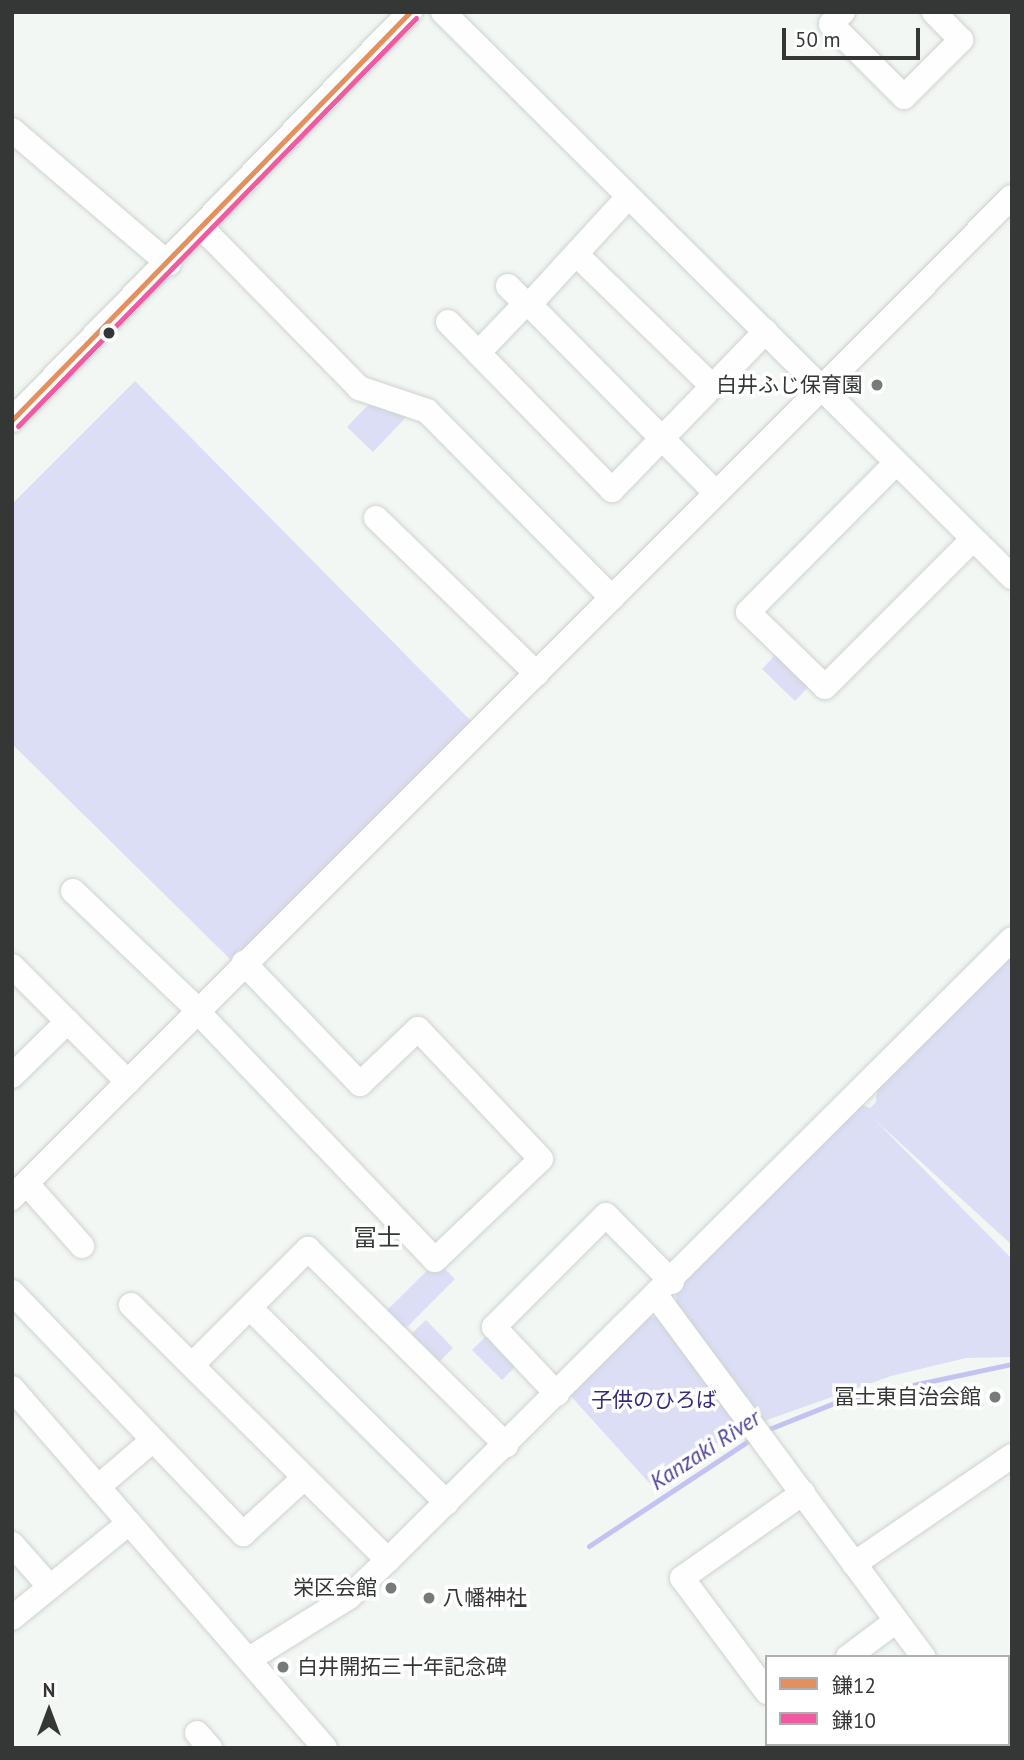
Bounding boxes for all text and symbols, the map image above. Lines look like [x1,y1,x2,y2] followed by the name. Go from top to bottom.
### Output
[786,14,924,58] scale bar
[795,26,841,53] text: 50 m
[102,326,116,340] unlabelled marker
[716,372,863,398] place label: 白井ふじ保育園
[869,377,885,393] marker: 白井ふじ保育園
[353,1224,401,1252] district label: 冨士
[834,1384,981,1410] place label: 冨士東自治会館
[591,1387,717,1413] park label: 子供のひろば
[987,1389,1003,1405] marker: 冨士東自治会館
[645,1404,765,1496] water label: Kanzaki River
[293,1575,377,1601] place label: 栄区会館
[383,1580,399,1596] marker: 栄区会館
[443,1585,527,1611] place label: 八幡神社
[421,1590,437,1606] marker: 八幡神社
[297,1654,507,1680] place label: 白井開拓三十年記念碑
[765,1655,1010,1746] legend
[275,1659,291,1675] marker: 白井開拓三十年記念碑
[832,1672,876,1699] text: 鎌12
[14,1676,84,1746] north arrow
[43,1678,55,1702] text: N
[832,1707,876,1734] text: 鎌10

